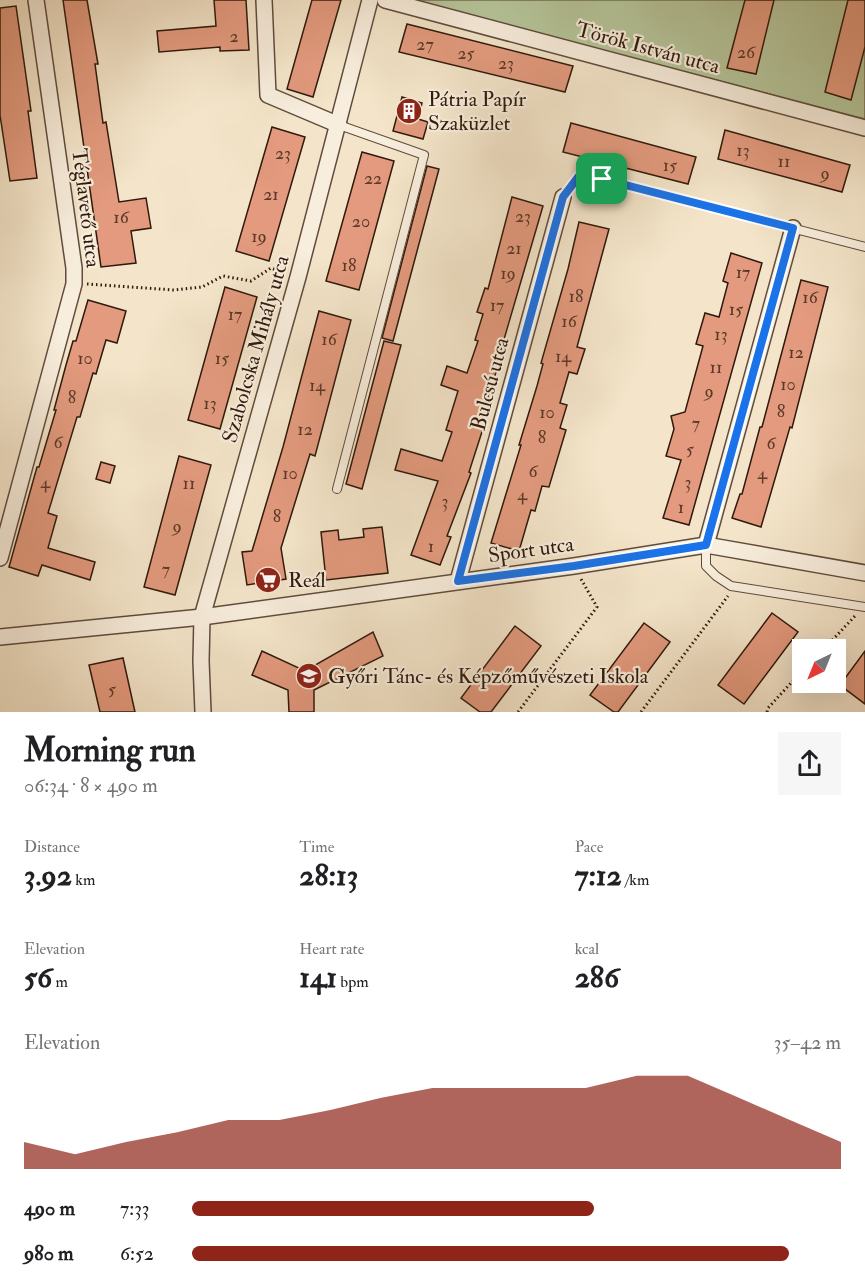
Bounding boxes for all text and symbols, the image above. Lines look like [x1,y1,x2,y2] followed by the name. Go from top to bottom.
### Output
[573,16,723,80] street label: Török István utca
[229,25,239,48] house number: 2
[416,33,434,56] house number: 27
[737,41,756,64] house number: 26
[458,42,475,65] house number: 25
[498,52,514,75] house number: 23
[428,86,526,137] place label: Pátria Papír Szaküzlet
[394,96,424,126] building icon: Pátria Papír Szaküzlet
[736,139,750,162] house number: 13
[275,142,291,165] house number: 23
[65,147,107,270] street label: Téglavető utca
[778,150,790,173] house number: 11
[576,153,627,204] pin
[663,154,677,177] house number: 15
[585,162,618,195] icon: arrive
[818,162,830,185] house number: 9
[364,167,382,190] house number: 22
[263,183,279,206] house number: 21
[515,205,531,228] house number: 23
[113,206,130,229] house number: 16
[352,210,370,233] house number: 20
[251,225,267,248] house number: 19
[506,237,522,260] house number: 21
[216,252,296,446] street label: Szabolcska Mihály utca
[342,254,356,277] house number: 18
[736,261,750,284] house number: 17
[500,262,516,285] house number: 19
[569,285,583,308] house number: 18
[802,286,819,309] house number: 16
[490,294,504,317] house number: 17
[729,298,743,321] house number: 15
[228,303,242,326] house number: 17
[561,310,578,333] house number: 16
[714,323,728,346] house number: 13
[321,328,338,351] house number: 16
[465,334,515,434] street label: Bulcsú utca
[788,341,804,364] house number: 12
[555,345,572,368] house number: 14
[77,347,93,370] house number: 10
[215,347,229,370] house number: 15
[710,356,722,379] house number: 11
[780,373,796,396] house number: 10
[309,374,326,397] house number: 14
[702,380,714,403] house number: 9
[68,386,76,409] house number: 8
[203,392,217,415] house number: 13
[777,400,785,423] house number: 8
[539,401,555,424] house number: 10
[692,412,700,435] house number: 7
[297,418,313,441] house number: 12
[538,426,546,449] house number: 8
[53,431,63,454] house number: 6
[766,432,776,455] house number: 6
[686,438,694,461] house number: 5
[528,460,538,483] house number: 6
[282,462,298,485] house number: 10
[757,462,768,485] house number: 4
[40,471,51,494] house number: 4
[685,471,691,494] house number: 3
[183,472,195,495] house number: 11
[517,483,528,506] house number: 4
[442,490,448,513] house number: 3
[678,496,684,519] house number: 1
[273,505,281,528] house number: 8
[170,515,182,538] house number: 9
[486,531,576,569] street label: Sport utca
[428,535,434,558] house number: 1
[162,558,170,581] house number: 7
[253,565,283,595] supermarket icon: Reál
[288,567,326,594] place label: Reál
[792,639,846,693] north arrow
[792,639,846,693] map controls
[294,661,324,691] school or university icon: Győri Tánc- és Képzőművészeti Iskola
[328,663,649,690] place label: Győri Tánc- és Képzőművészeti Iskola
[108,678,116,701] house number: 5
[24,730,196,771] text: Morning run
[778,732,841,795] button: share
[24,773,158,798] text: 06:34 · 8 × 490 m
[24,837,80,857] text: Distance
[299,837,334,857] text: Time
[575,837,603,857] text: Pace
[24,857,72,894] text: 3.92
[299,857,358,894] text: 28:13
[575,857,622,894] text: 7:12
[72,870,95,890] text: km
[622,870,649,890] text: /km
[24,939,85,959] text: Elevation
[299,939,364,959] text: Heart rate
[575,939,599,959] text: kcal
[24,959,52,996] text: 56
[299,959,337,996] text: 141
[575,959,619,996] text: 286
[52,972,68,992] text: m
[337,972,369,992] text: bpm
[24,1030,100,1055] text: Elevation
[774,1030,841,1055] text: 35–42 m
[24,1196,75,1221] text: 490 m
[120,1196,149,1221] text: 7:33
[24,1241,74,1266] text: 980 m
[120,1241,154,1266] text: 6:52

